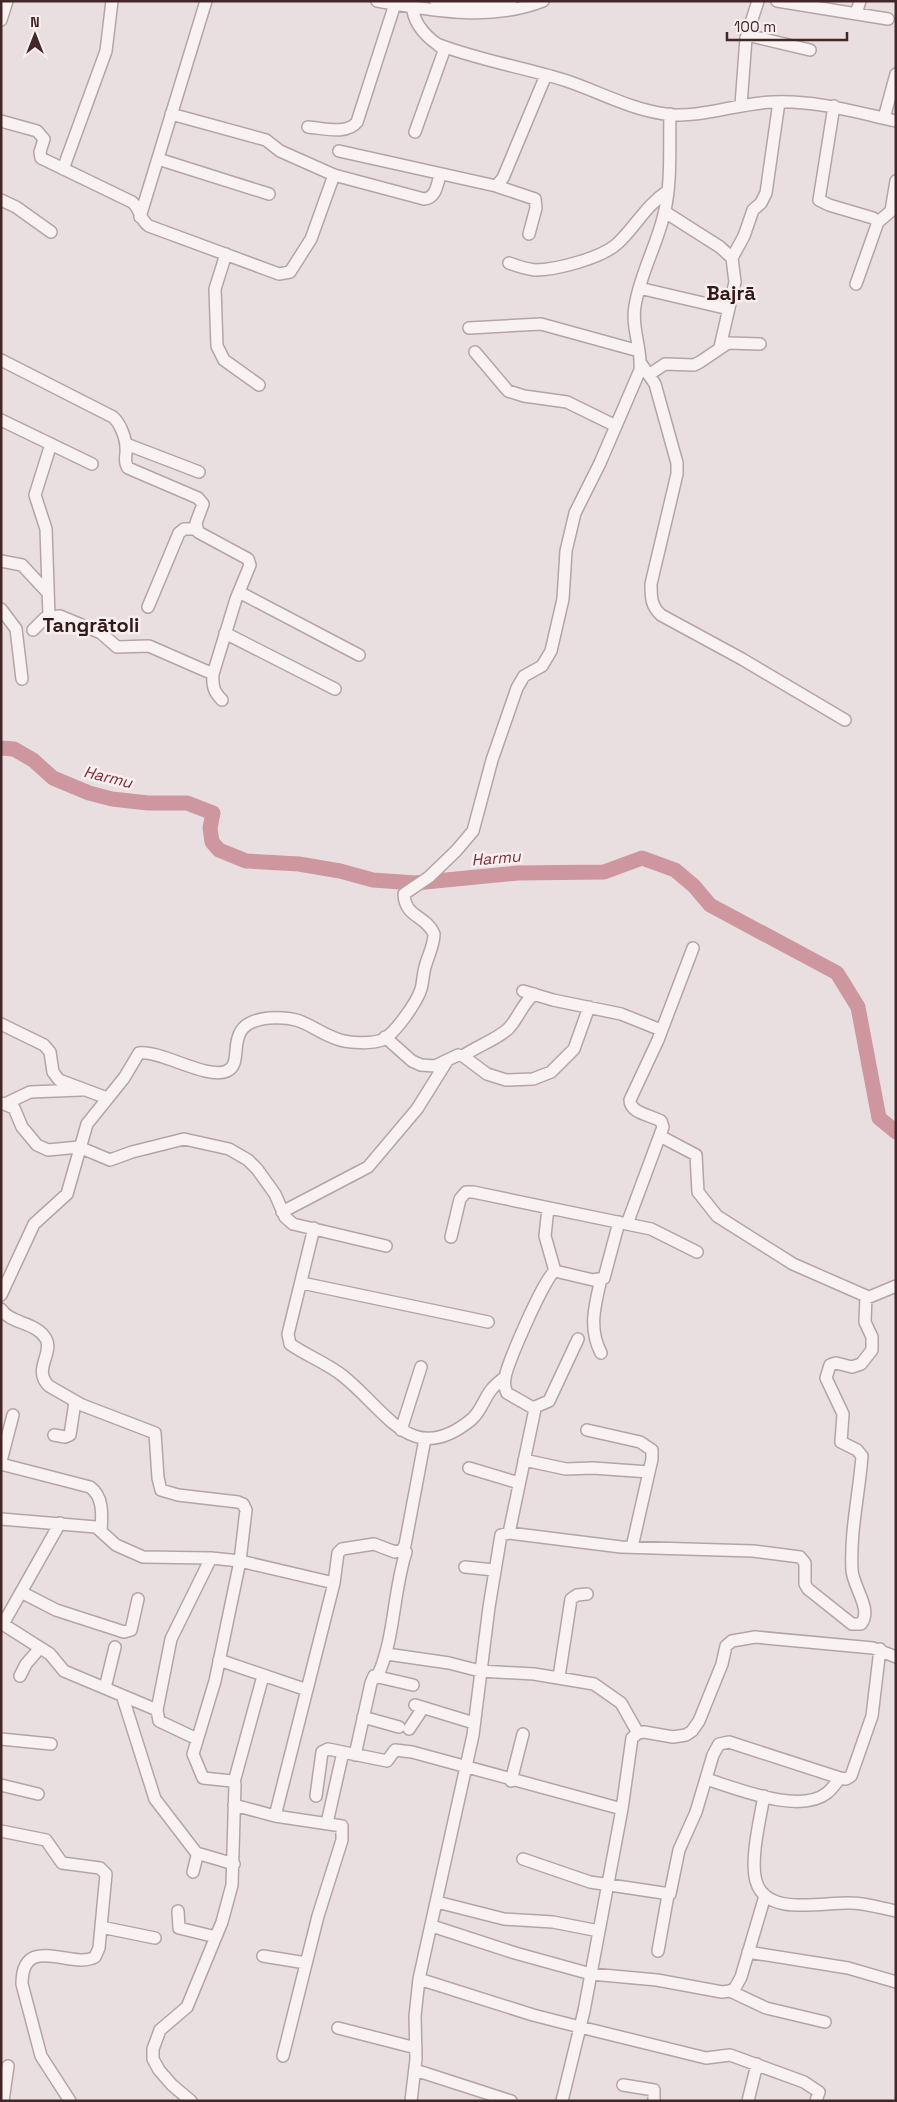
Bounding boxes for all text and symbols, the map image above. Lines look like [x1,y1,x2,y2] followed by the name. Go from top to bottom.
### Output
[10,10,60,60] north arrow
[727,10,847,42] scale bar
[30,13,40,31] text: N
[734,17,776,36] text: 100 m
[706,280,756,306] district label: Bajrā
[43,612,139,638] district label: Tangrātoli
[82,761,136,793] water label: Harmu
[471,845,523,871] water label: Harmu

